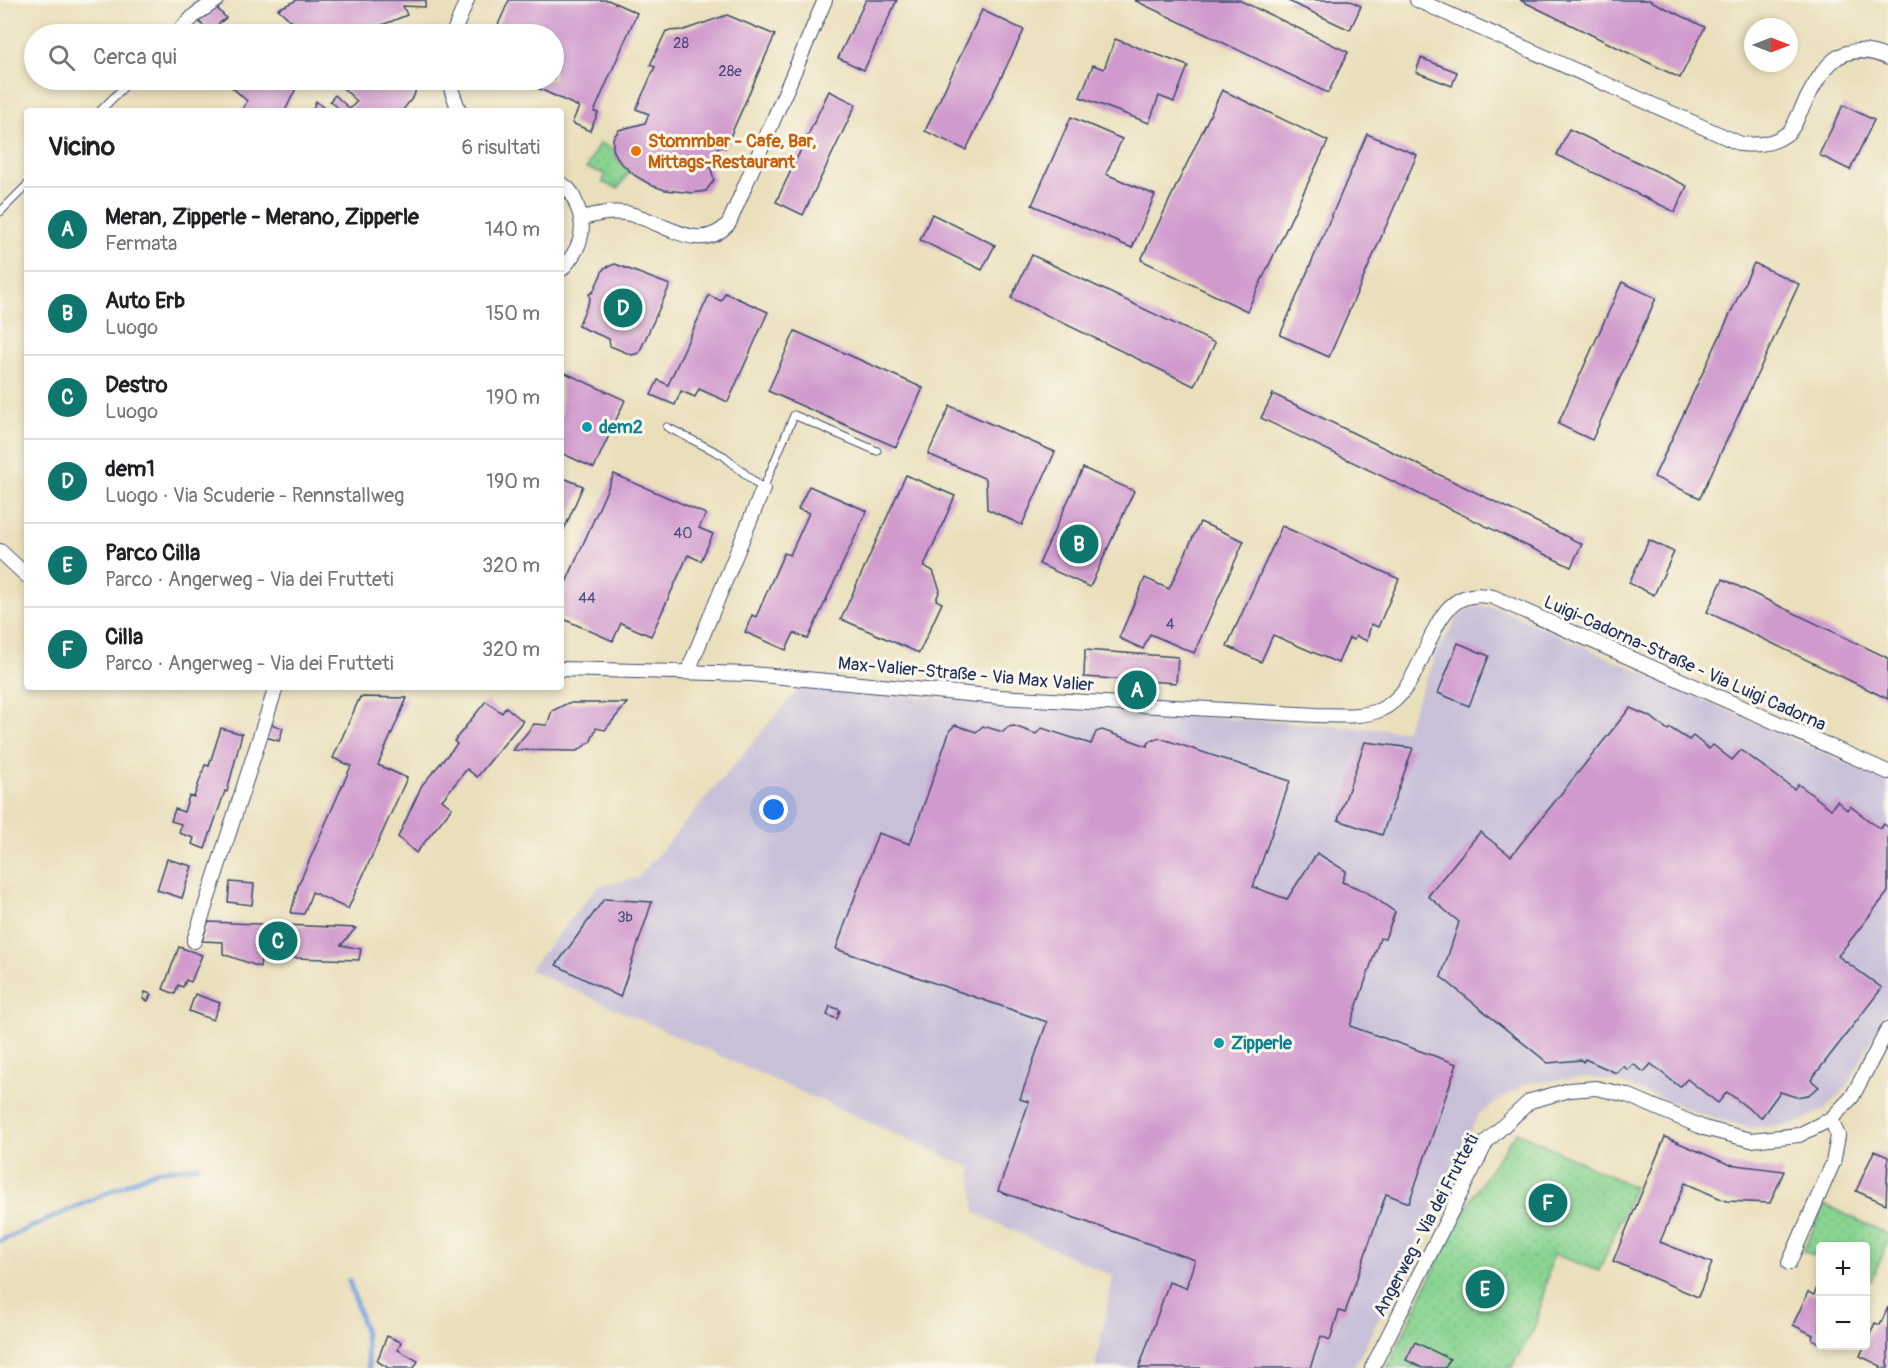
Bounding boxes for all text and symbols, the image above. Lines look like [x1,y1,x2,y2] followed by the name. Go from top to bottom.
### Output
[1744,18,1798,72] north arrow
[24,24,564,90] search box
[673,34,689,53] house number: 28
[45,41,78,74] icon: search
[93,43,177,71] text: Cerca qui
[718,62,742,81] house number: 28e
[648,130,816,174] place label: Stommbar - Cafe, Bar, Mittags-Restaurant
[48,131,115,163] text: Vicino
[462,135,540,160] text: 6 risultati
[629,144,643,158] marker: Stommbar - Cafe, Bar, Mittags-Restaurant
[105,203,419,231] text: Meran, Zipperle - Merano, Zipperle
[61,217,74,242] text: A
[485,217,540,242] text: 140 m
[105,231,177,256] text: Fermata
[604,286,642,330] pin: D
[105,287,185,315] text: Auto Erb
[62,301,73,326] text: B
[486,301,540,326] text: 150 m
[105,315,158,340] text: Luogo
[105,371,168,399] text: Destro
[61,385,74,410] text: C
[486,385,540,410] text: 190 m
[105,399,158,424] text: Luogo
[599,416,643,439] place label: dem2
[580,420,594,434] marker: dem2
[105,455,155,483] text: dem1
[61,469,74,494] text: D
[486,469,540,494] text: 190 m
[105,483,404,508] text: Luogo · Via Scuderie - Rennstallweg
[1060,522,1098,566] pin: B
[674,524,692,543] house number: 40
[105,539,200,567] text: Parco Cilla
[62,553,73,578] text: E
[482,553,540,578] text: 320 m
[105,567,393,592] text: Parco · Angerweg - Via dei Frutteti
[578,589,596,608] house number: 44
[1540,591,1830,736] street label: Luigi-Cadorna-Straße - Via Luigi Cadorna
[1166,615,1175,634] house number: 4
[105,623,143,651] text: Cilla
[61,637,74,662] text: F
[482,637,540,662] text: 320 m
[105,651,393,676] text: Parco · Angerweg - Via dei Frutteti
[837,652,1095,697] street label: Max-Valier-Straße - Via Max Valier
[1118,668,1156,712] pin: A
[759,795,788,824] your location
[617,908,633,927] house number: 3b
[258,918,298,964] pin: C
[1231,1032,1293,1055] place label: Zipperle
[1212,1036,1226,1050] marker: Zipperle
[1369,1130,1484,1320] street label: Angerweg - Via dei Frutteti
[1528,1180,1568,1226] pin: F
[1816,1242,1870,1350] map controls
[1816,1242,1870,1296] button: +
[1466,1266,1504,1312] pin: E
[1816,1296,1870,1350] button: −

